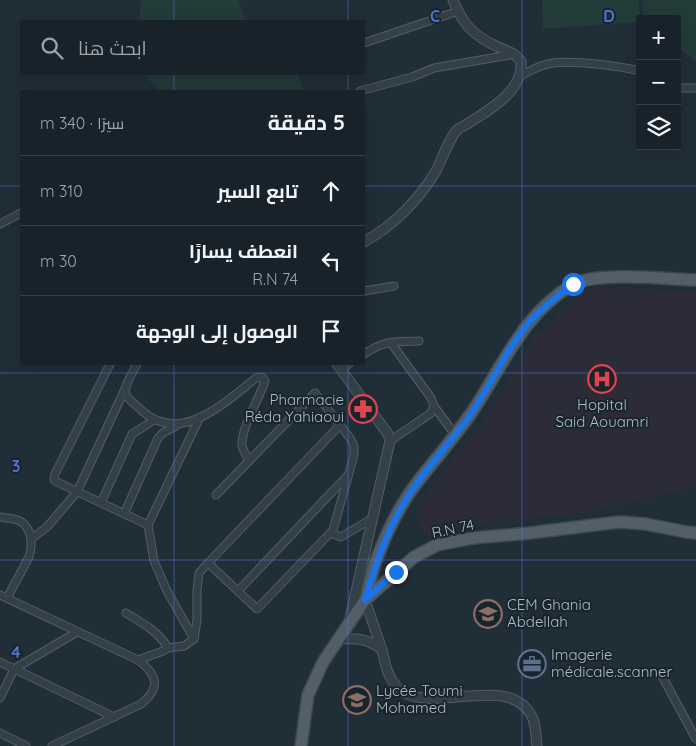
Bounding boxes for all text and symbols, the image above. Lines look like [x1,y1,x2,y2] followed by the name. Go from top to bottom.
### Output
[430,6,440,26] text: C
[603,6,615,26] text: D
[636,15,681,150] map controls
[636,15,681,60] button: +
[20,20,365,75] search box
[38,34,66,62] icon: search
[78,36,147,60] text: ابحث هنا
[636,60,681,105] button: −
[636,105,681,150] button: layers
[268,109,345,135] text: 5 دقيقة
[40,113,124,133] text: سيرًا · 340 m
[317,177,345,205] icon: ahead
[217,179,298,203] text: تابع السير
[40,181,83,201] text: 310 m
[189,239,298,263] text: انعطف يسارًا
[317,247,345,275] icon: left
[40,251,77,271] text: 30 m
[252,269,298,289] text: R.N 74
[562,273,585,296] route start
[317,317,345,345] icon: arrive
[136,319,298,343] text: الوصول إلى الوجهة
[587,364,617,394] hospital icon: Hopital Said Aouamri
[245,390,344,426] place label: Pharmacie Réda Yahiaoui
[348,394,378,424] pharmacy icon: Pharmacie Réda Yahiaoui
[556,395,648,431] place label: Hopital Said Aouamri
[12,456,20,476] text: 3
[430,515,476,542] street label: R.N 74
[385,561,408,584] route end
[507,595,591,631] place label: CEM Ghania Abdellah
[473,599,503,629] school or university icon: CEM Ghania Abdellah
[11,642,21,662] text: 4
[551,645,673,681] place label: Imagerie médicale.scanner
[517,649,547,679] office icon: Imagerie médicale.scanner
[376,681,463,717] place label: Lycée Toumi Mohamed
[342,685,372,715] school or university icon: Lycée Toumi Mohamed

